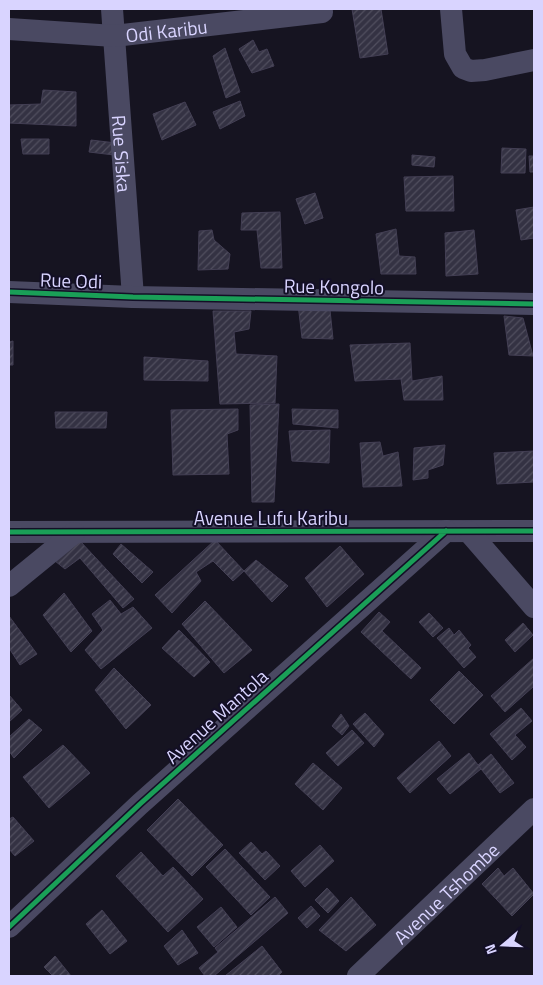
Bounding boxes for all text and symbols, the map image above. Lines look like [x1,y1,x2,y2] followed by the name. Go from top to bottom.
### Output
[124,11,209,49] street label: Odi Karibu
[105,114,140,194] street label: Rue Siska
[39,264,103,296] street label: Rue Odi
[284,271,384,301] street label: Rue Kongolo
[194,503,348,532] street label: Avenue Lufu Karibu
[158,661,274,770] street label: Avenue Mantola
[386,835,505,950] street label: Avenue Tshombe
[478,920,528,970] north arrow
[479,941,502,957] text: N

